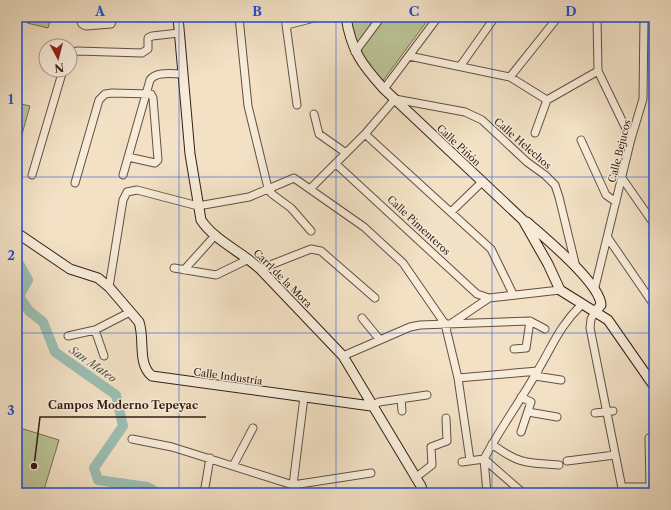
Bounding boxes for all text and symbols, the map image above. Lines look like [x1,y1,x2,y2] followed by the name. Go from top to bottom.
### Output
[94,3,106,19] text: A
[252,3,262,19] text: B
[409,3,419,19] text: C
[565,3,577,19] text: D
[38,38,78,78] north arrow
[53,60,65,76] text: N
[8,91,14,107] text: 1
[491,115,554,172] street label: Calle Helechos
[605,118,634,184] street label: Calle Bejucos
[434,122,484,170] street label: Calle Piñón
[384,193,453,258] street label: Calle Pimenteros
[251,246,315,311] street label: Carrl de la Mora
[7,247,15,263] text: 2
[66,342,119,385] water label: San Mateo
[192,365,264,388] street label: Calle Industria
[40,394,206,417] callout: Campos Moderno Tepeyac
[48,398,198,412] text: Campos Moderno Tepeyac
[7,402,15,418] text: 3

